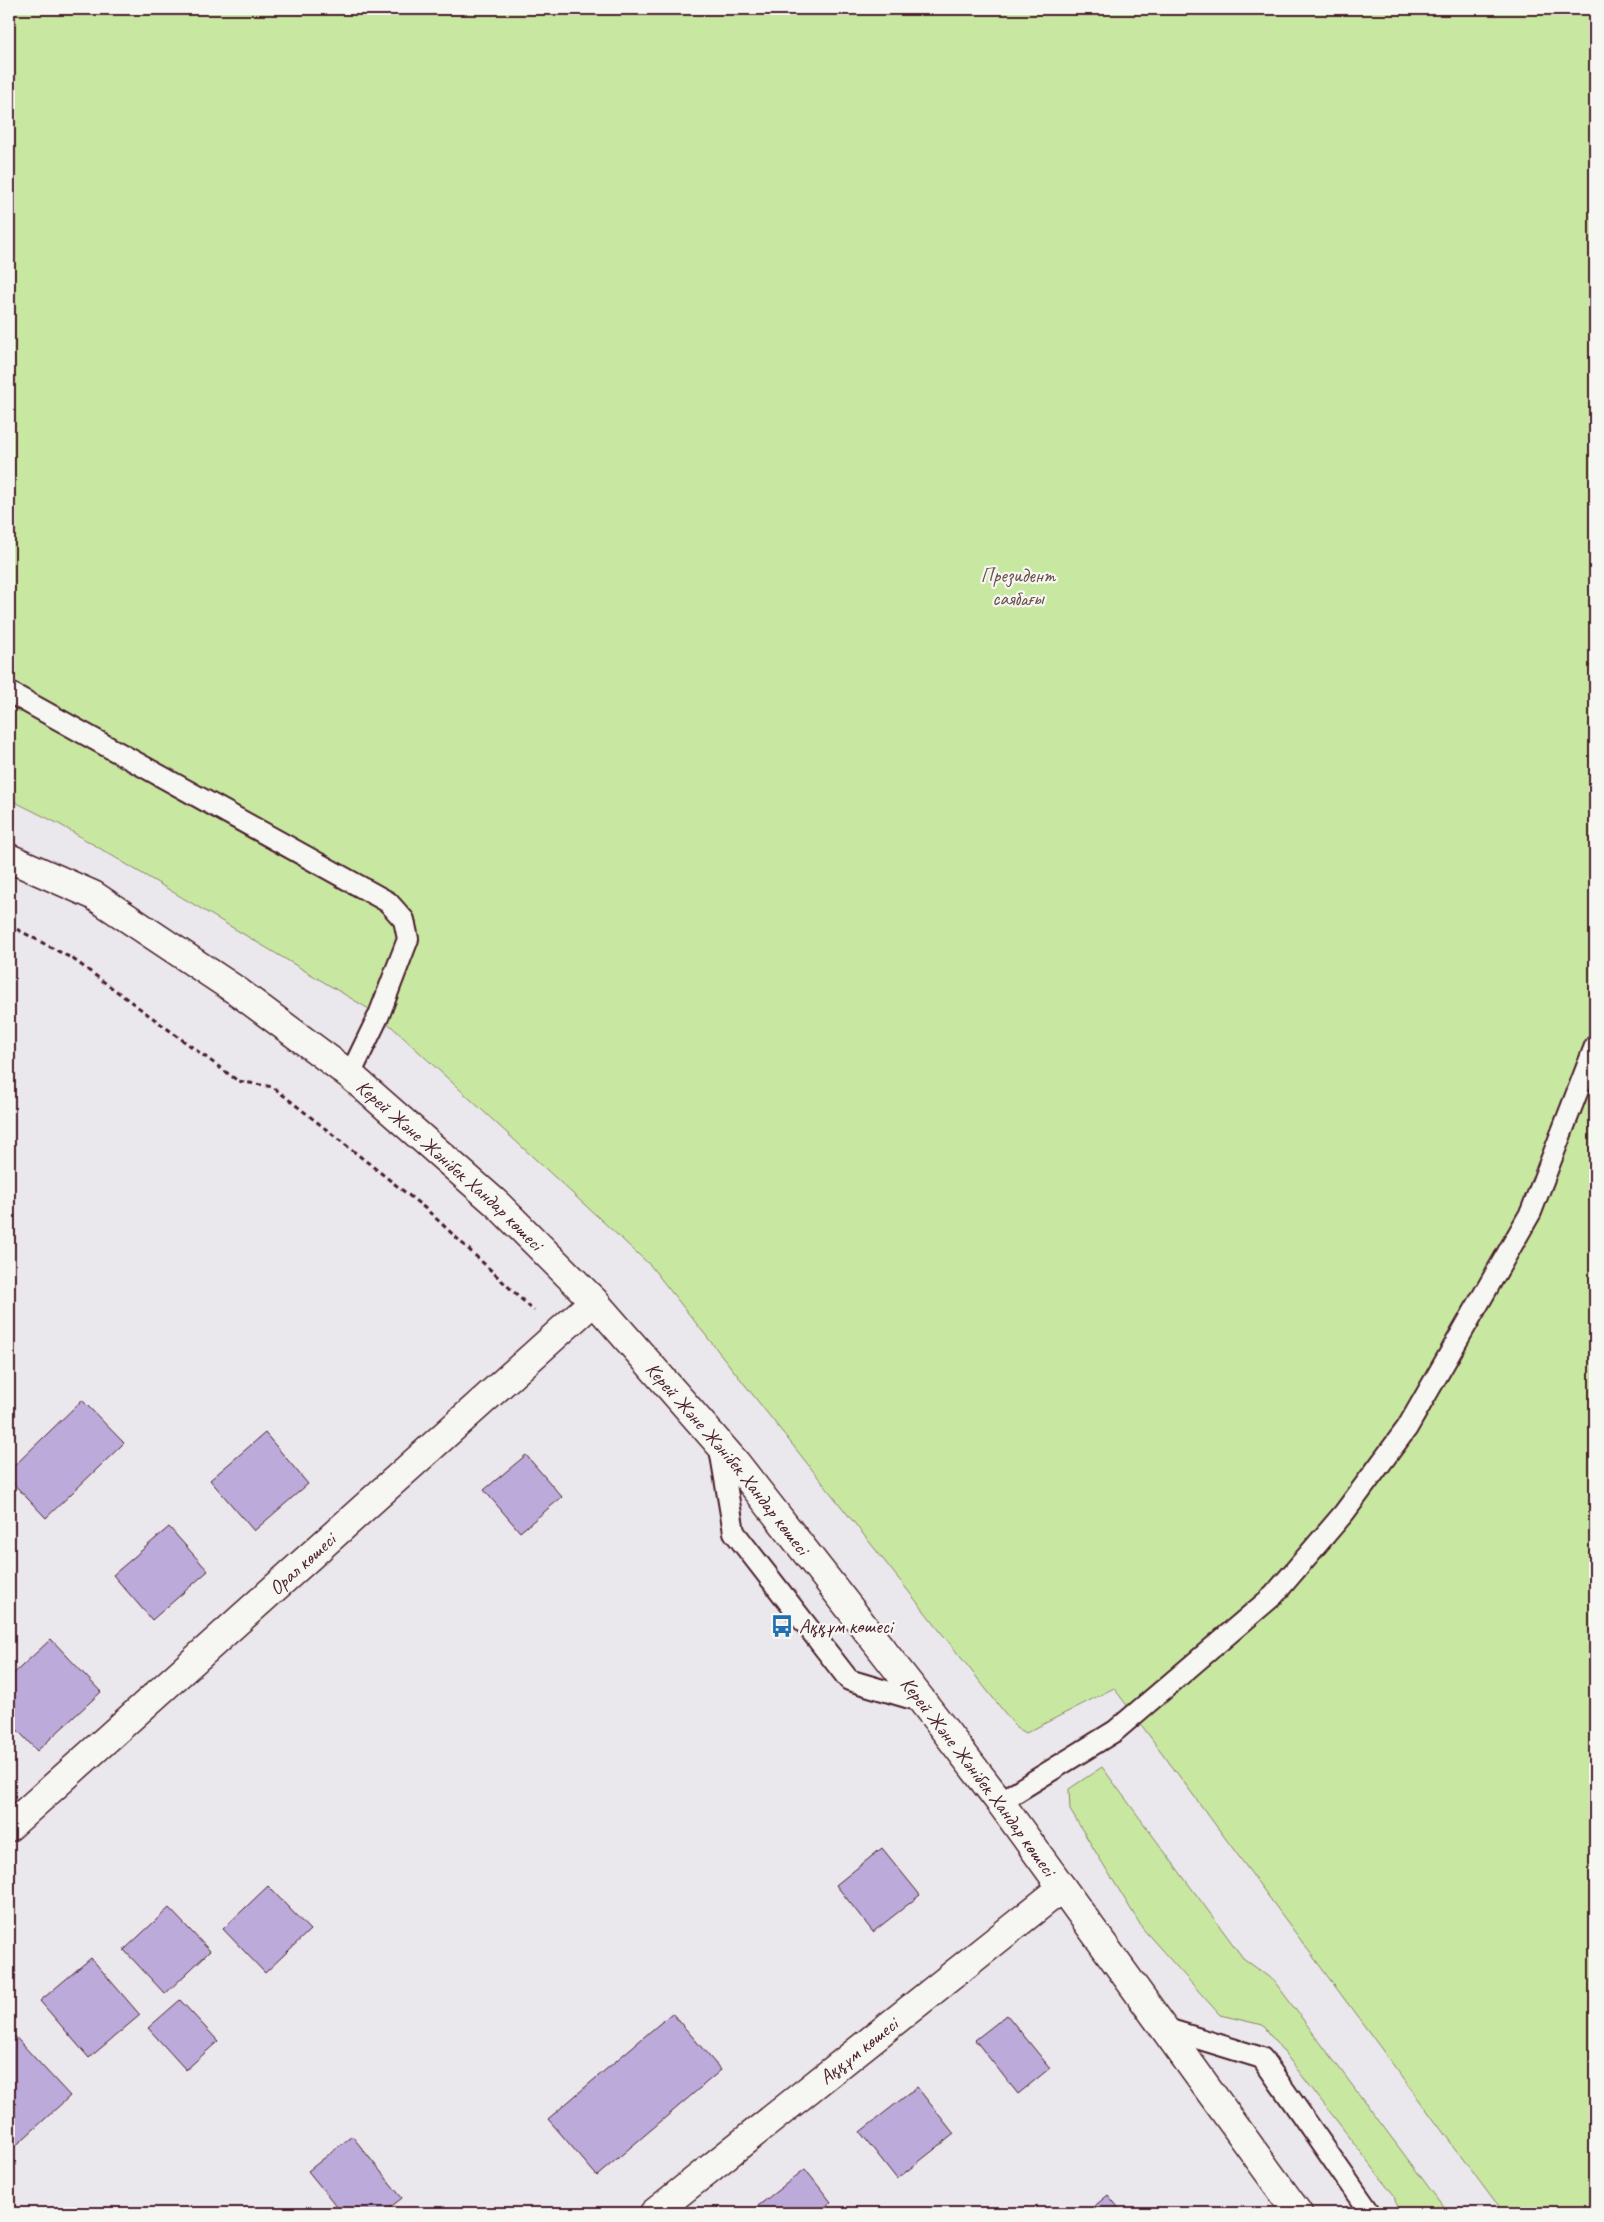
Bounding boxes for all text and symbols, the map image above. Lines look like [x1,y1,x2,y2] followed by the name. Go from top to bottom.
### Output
[981,563,1057,611] park label: Президент саябағы
[351,1074,550,1258] street label: Керей Және Жәнібек Хандар көшесі
[640,1357,816,1562] street label: Керей Және Жәнібек Хандар көшесі
[264,1526,343,1600] street label: Орал көшесі
[769,1613,795,1639] bus stop icon: Аққұм көшесі
[799,1614,895,1639] place label: Аққұм көшесі
[895,1672,1063,1883] street label: Керей Және Жәнібек Хандар көшесі
[814,2010,905,2090] street label: Аққұм көшесі

